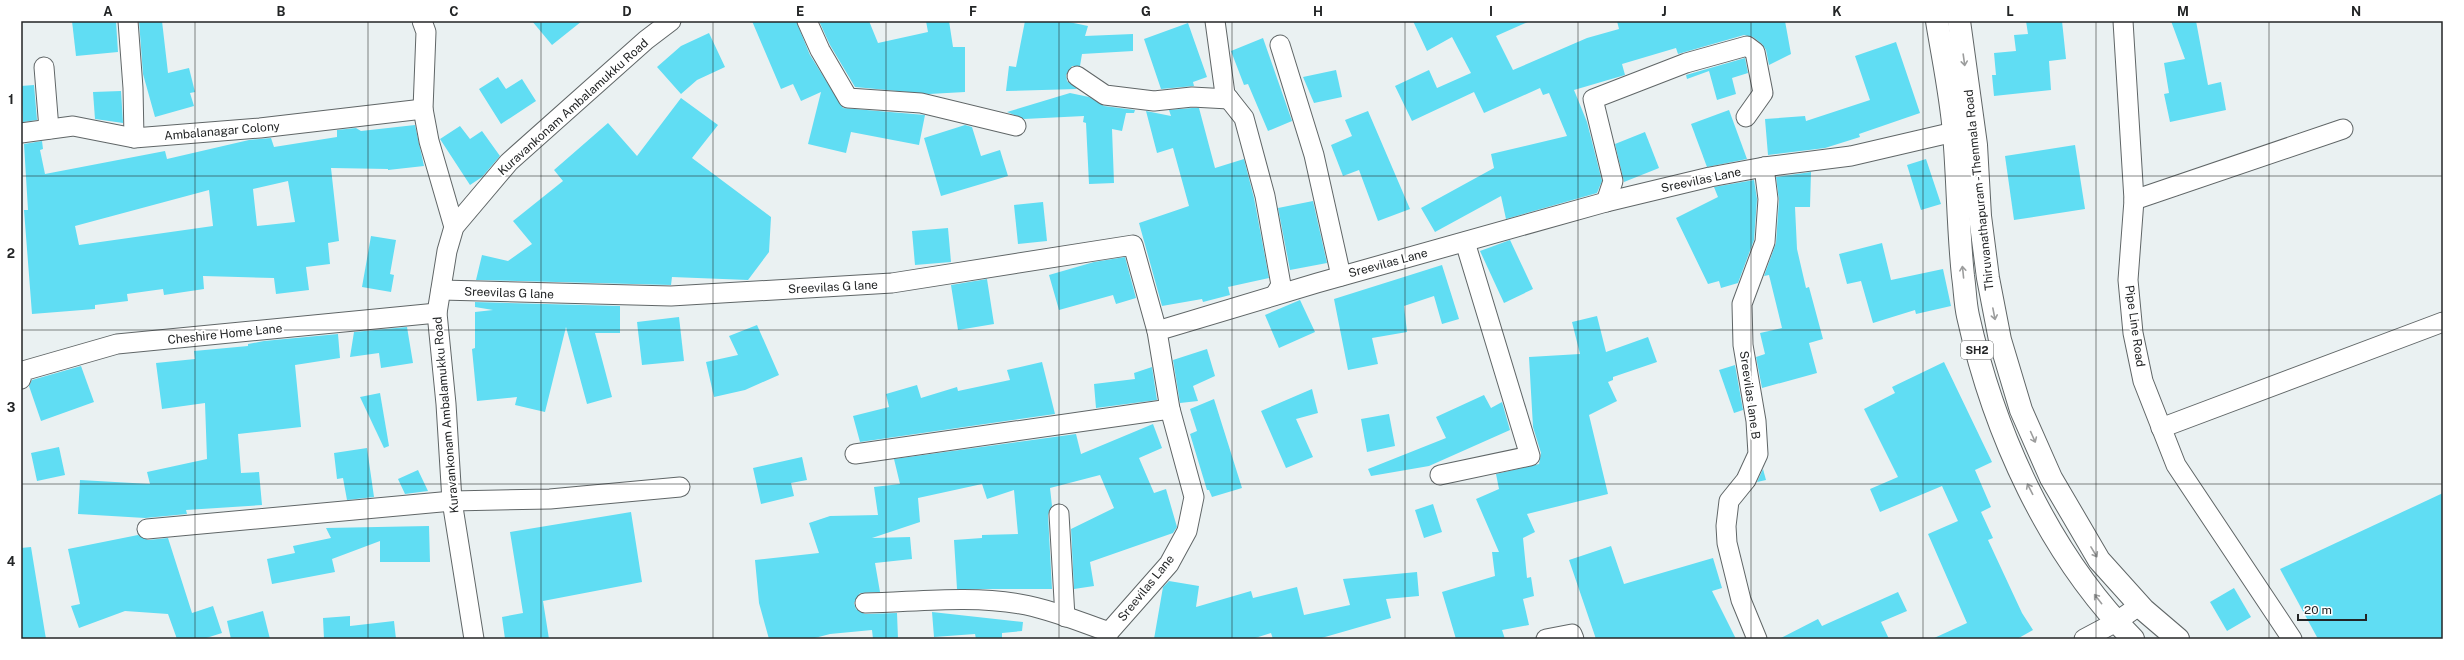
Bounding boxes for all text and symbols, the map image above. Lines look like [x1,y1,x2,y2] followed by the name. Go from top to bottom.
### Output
[103,4,113,19] text: A
[277,4,286,19] text: B
[449,4,459,19] text: C
[622,4,632,19] text: D
[796,4,804,19] text: E
[969,4,977,19] text: F
[1141,4,1151,19] text: G
[1313,4,1323,19] text: H
[1489,4,1493,19] text: I
[1661,4,1667,19] text: J
[1832,4,1842,19] text: K
[2006,4,2014,19] text: L
[2177,4,2189,19] text: M
[2351,4,2361,19] text: N
[495,36,651,178] street label: Kuravankonam Ambalamukku Road
[1960,53,1968,66] one-way arrow
[1961,89,1997,291] street label: Thiruvanathapuram - Thenmala Road
[8,92,14,107] text: 1
[164,119,281,143] street label: Ambalanagar Colony
[1660,165,1742,195] street label: Sreevilas Lane
[7,246,15,261] text: 2
[1347,246,1429,280] street label: Sreevilas Lane
[1959,266,1966,279] one-way arrow
[788,278,878,296] street label: Sreevilas G lane
[464,284,554,302] street label: Sreevilas G lane
[2122,284,2148,368] street label: Pipe Line Road
[1991,307,1999,320] one-way arrow
[430,316,462,514] street label: Kuravankonam Ambalamukku Road
[167,321,283,347] street label: Cheshire Home Lane
[1961,341,1993,359] road number: SH2
[1737,350,1763,440] street label: Sreevilas lane B
[7,400,16,415] text: 3
[2030,431,2037,443] one-way arrow
[2026,483,2033,495] one-way arrow
[2091,546,2099,558] one-way arrow
[1115,552,1177,624] street label: Sreevilas Lane
[7,554,16,569] text: 4
[2094,594,2102,605] one-way arrow
[2298,596,2366,622] scale bar
[2304,603,2332,617] text: 20 m

